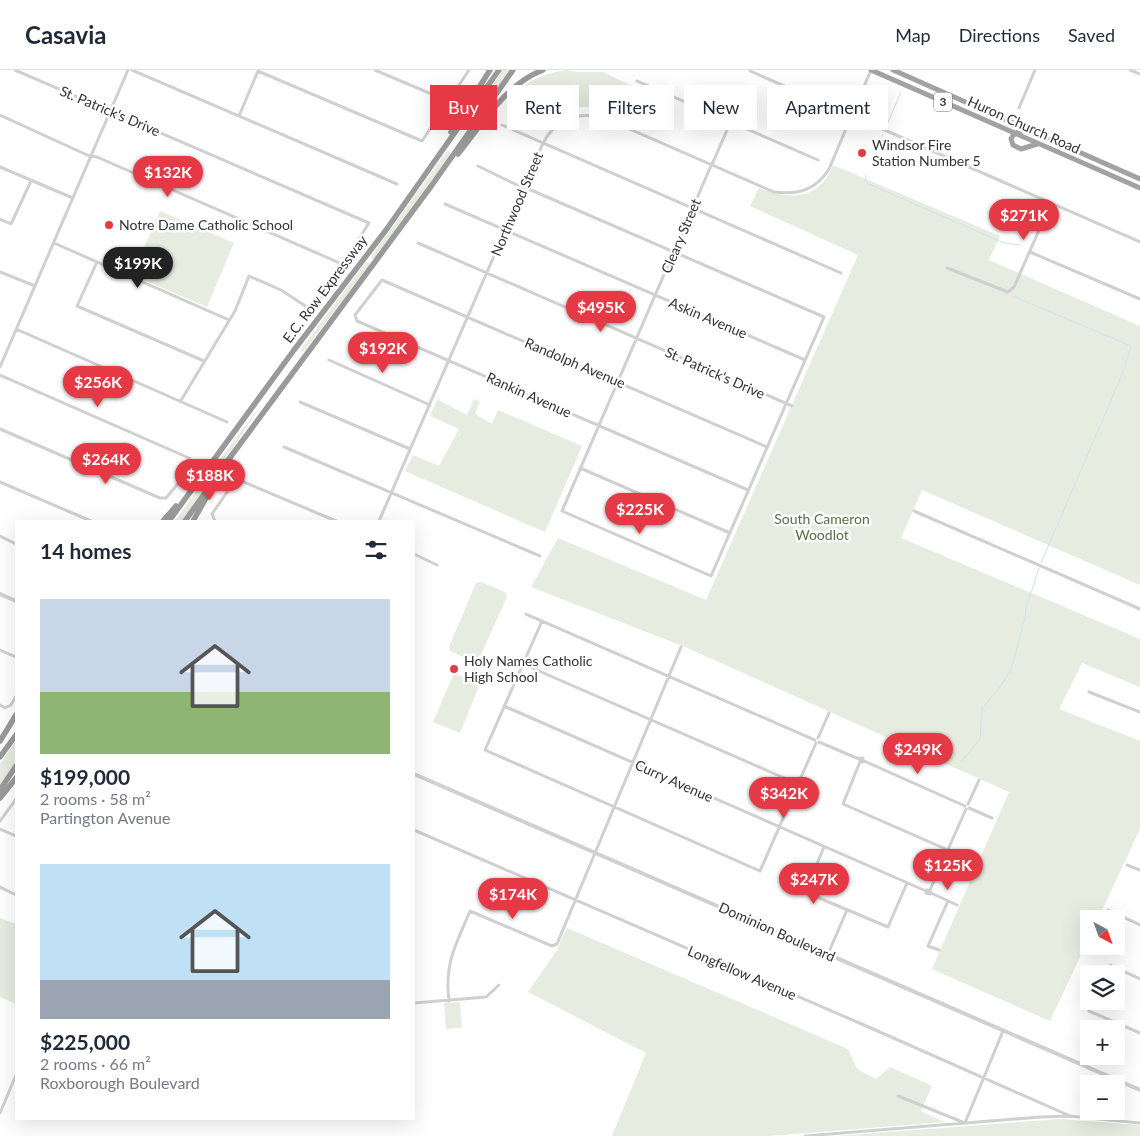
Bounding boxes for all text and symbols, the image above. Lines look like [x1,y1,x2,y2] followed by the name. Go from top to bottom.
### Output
[25,20,106,49] text: Casavia
[895,24,931,46] text: Map
[959,24,1040,46] text: Directions
[1068,24,1115,46] text: Saved
[57,82,163,139] street label: St. Patrick's Drive
[430,85,497,130] chip: Buy
[507,85,579,130] chip: Rent
[589,85,674,130] chip: Filters
[684,85,757,130] chip: New
[767,85,888,130] chip: Apartment
[934,92,952,112] road number: 3
[965,92,1083,157] street label: Huron Church Road
[872,136,981,169] place label: Windsor Fire Station Number 5
[856,147,868,159] marker: Windsor Fire Station Number 5
[487,149,546,258] street label: Northwood Street
[133,156,203,198] pin: $132K
[144,162,192,181] text: $132K
[657,196,704,276] street label: Cleary Street
[989,198,1059,241] pin: $271K
[1000,205,1048,224] text: $271K
[119,216,293,233] place label: Notre Dame Catholic School
[103,219,115,231] marker: Notre Dame Catholic School
[279,231,371,346] street label: E.C. Row Expressway
[103,246,173,289] pin: $199K
[114,253,162,272] text: $199K
[566,290,636,333] pin: $495K
[667,293,750,342] street label: Askin Avenue
[577,297,625,316] text: $495K
[348,332,418,374] pin: $192K
[522,334,628,391] street label: Randolph Avenue
[359,338,407,357] text: $192K
[663,343,768,402] street label: St. Patrick's Drive
[63,366,133,408] pin: $256K
[484,368,574,421] street label: Rankin Avenue
[74,372,122,391] text: $256K
[71,442,141,485] pin: $264K
[82,449,130,468] text: $264K
[175,458,245,501] pin: $188K
[186,465,234,484] text: $188K
[605,492,675,535] pin: $225K
[616,499,664,518] text: $225K
[774,510,870,543] park label: South Cameron Woodlot
[362,536,390,564] icon: filters
[40,538,131,563] text: 14 homes
[170,631,260,721] icon: home
[464,652,593,685] place label: Holy Names Catholic High School
[448,663,460,675] marker: Holy Names Catholic High School
[883,732,953,775] pin: $249K
[894,739,942,758] text: $249K
[633,756,716,805] street label: Curry Avenue
[40,764,130,789] text: $199,000
[749,776,819,819] pin: $342K
[760,783,808,802] text: $342K
[40,789,151,808] text: 2 rooms · 58 m²
[40,808,170,827] text: Partington Avenue
[913,848,983,891] pin: $125K
[924,855,972,874] text: $125K
[779,862,849,905] pin: $247K
[790,869,838,888] text: $247K
[478,878,548,920] pin: $174K
[489,884,537,903] text: $174K
[170,896,260,986] icon: home
[716,898,838,965] street label: Dominion Boulevard
[1080,910,1125,955] north arrow
[1080,910,1125,1120] map controls
[685,942,799,1003] street label: Longfellow Avenue
[1080,965,1125,1010] button: layers
[1080,1020,1125,1065] button: +
[40,1029,130,1054] text: $225,000
[40,1054,151,1073] text: 2 rooms · 66 m²
[40,1073,200,1092] text: Roxborough Boulevard
[1080,1075,1125,1120] button: −

